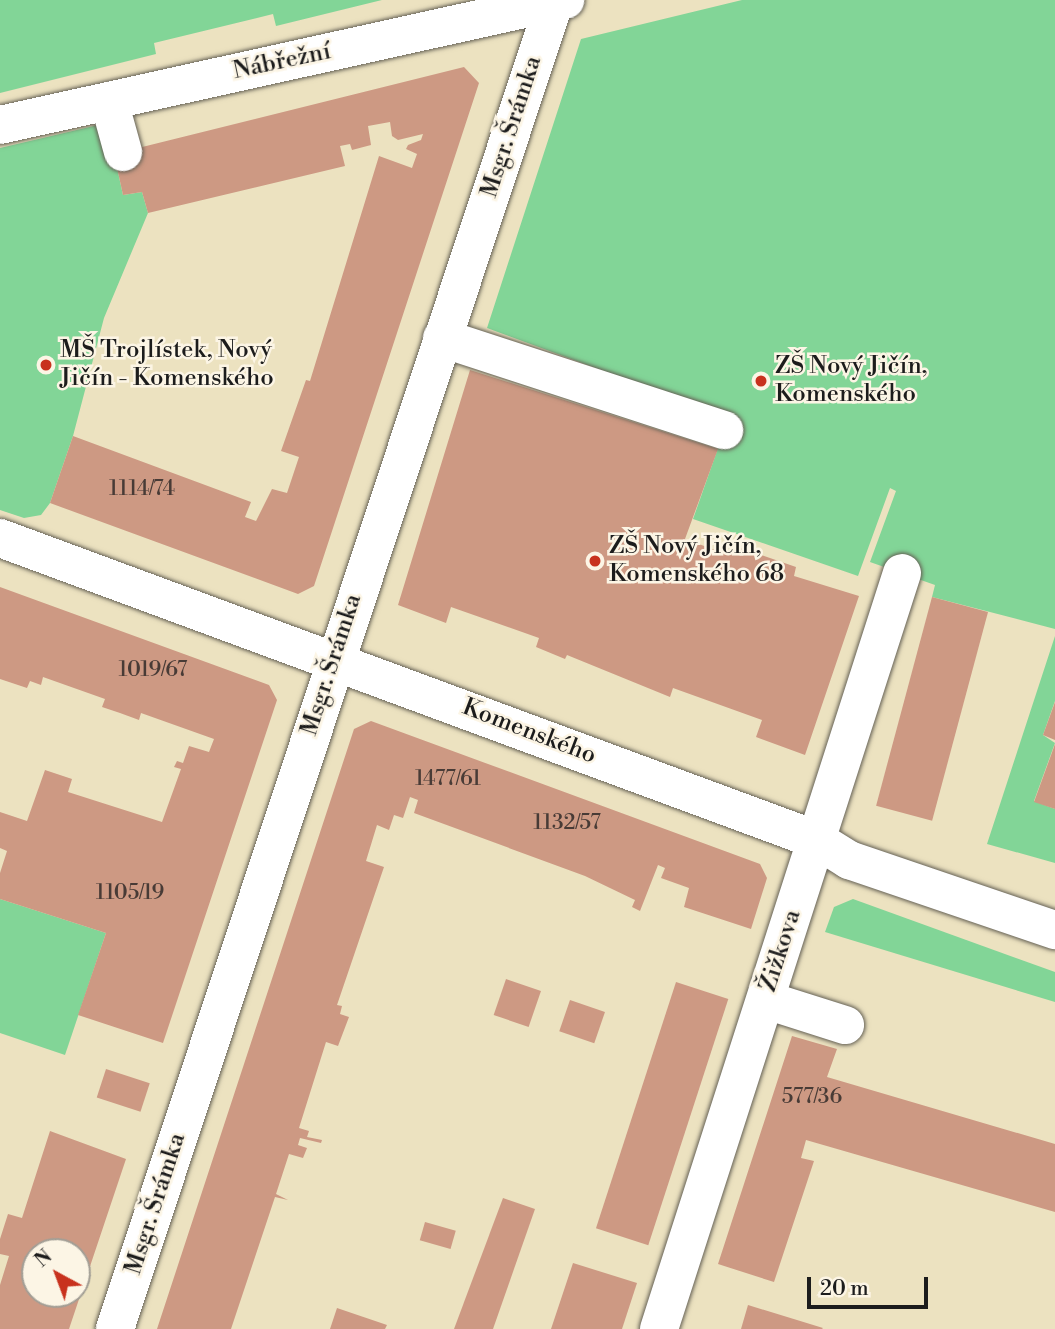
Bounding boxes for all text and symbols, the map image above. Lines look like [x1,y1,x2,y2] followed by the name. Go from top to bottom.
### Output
[230,38,334,86] street label: Nábřežní
[476,53,548,201] street label: Msgr. Šrámka
[60,337,274,393] place label: MŠ Trojlístek, Nový Jičín - Komenského
[775,353,927,409] place label: ZŠ Nový Jičín, Komenského
[38,357,54,373] marker: MŠ Trojlístek, Nový Jičín - Komenského
[753,373,769,389] marker: ZŠ Nový Jičín, Komenského
[109,476,175,502] house number: 1114/74
[609,533,784,589] place label: ZŠ Nový Jičín, Komenského 68
[587,553,603,569] marker: ZŠ Nový Jičín, Komenského 68
[296,591,368,739] street label: Msgr. Šrámka
[119,657,187,683] house number: 1019/67
[458,693,600,771] street label: Komenského
[415,766,481,792] house number: 1477/61
[533,810,601,836] house number: 1132/57
[96,880,164,906] house number: 1105/19
[754,906,808,996] street label: Žižkova
[782,1084,842,1110] house number: 577/36
[120,1130,192,1278] street label: Msgr. Šrámka
[21,1238,91,1308] north arrow
[30,1245,57,1273] text: N
[810,1262,931,1306] scale bar
[820,1276,869,1302] text: 20 m

